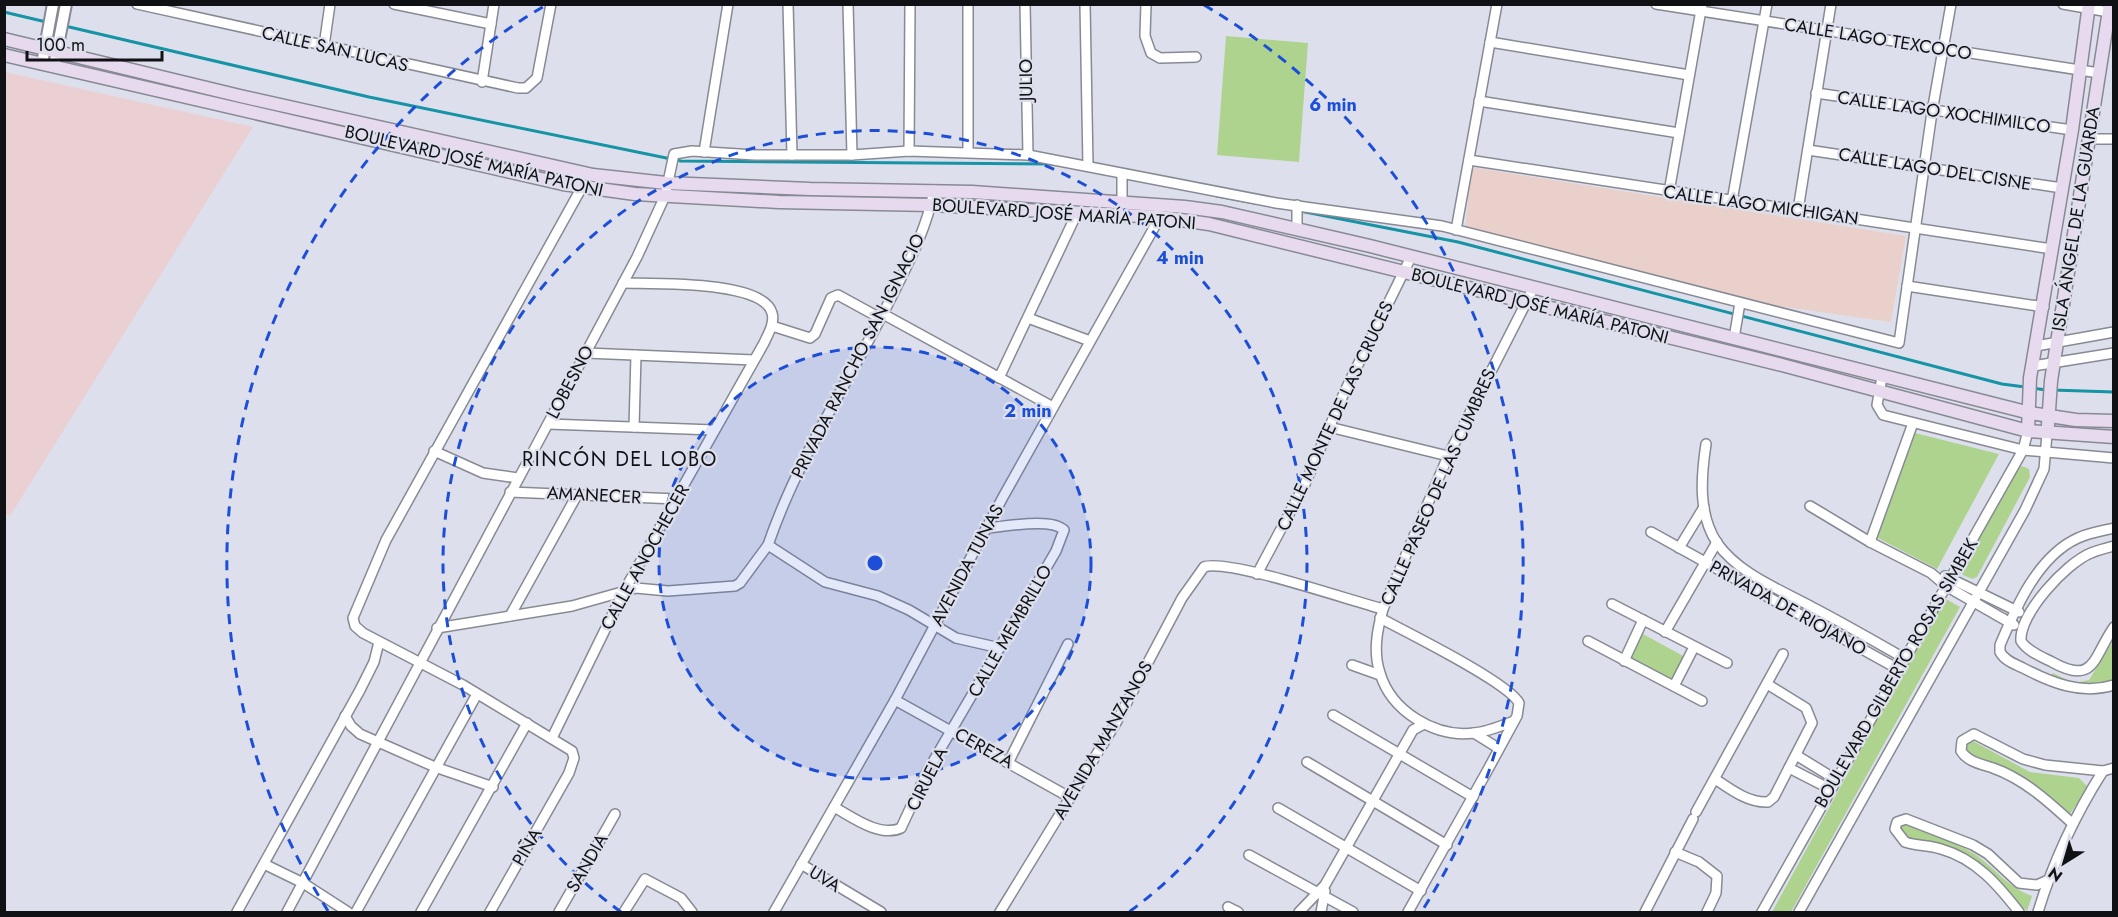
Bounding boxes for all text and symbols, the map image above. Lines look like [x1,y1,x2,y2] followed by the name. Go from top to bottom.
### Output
[1782,11,1974,67] street label: CALLE LAGO TEXCOCO
[259,19,411,79] street label: CALLE SAN LUCAS
[27,24,162,62] scale bar
[36,32,85,58] text: 100 m
[1013,59,1039,103] street label: JULIO
[1836,84,2052,140] street label: CALLE LAGO XOCHIMILCO
[1309,92,1357,118] text: 6 min
[2045,104,2107,333] street label: ISLA ÁNGEL DE LA GUARDA
[342,119,606,203] street label: BOULEVARD JOSÉ MARÍA PATONI
[1837,141,2033,197] street label: CALLE LAGO DEL CISNE
[1662,178,1860,232] street label: CALLE LAGO MICHIGAN
[931,192,1197,236] street label: BOULEVARD JOSÉ MARÍA PATONI
[785,229,931,483] street label: PRIVADA RANCHO SAN IGNACIO
[1156,245,1204,271] text: 4 min
[1409,261,1671,351] street label: BOULEVARD JOSÉ MARÍA PATONI
[1270,297,1400,535] street label: CALLE MONTE DE LAS CRUCES
[540,341,600,423] street label: LOBESNO
[1374,364,1502,610] street label: CALLE PASEO DE LAS CUMBRES
[1004,398,1052,424] text: 2 min
[522,445,718,474] district label: RINCÓN DEL LOBO
[594,479,696,635] street label: CALLE ANOCHECER
[546,480,642,510] street label: AMANECER
[924,499,1010,630] street label: AVENIDA TUNAS
[1808,533,1984,812] street label: BOULEVARD GILBERTO ROSAS SIMBEK
[865,553,885,573] centre of rings
[1705,554,1871,662] street label: PRIVADA DE RIOJANO
[962,560,1058,702] street label: CALLE MEMBRILLO
[1047,656,1159,824] street label: AVENIDA MANZANOS
[950,721,1018,775] street label: CEREZA
[900,742,954,815] street label: CIRUELA
[506,823,548,871] street label: PIÑA
[560,829,614,897] street label: SANDIA
[2034,833,2094,893] north arrow
[804,859,846,899] street label: UVA
[2043,862,2067,888] text: N

